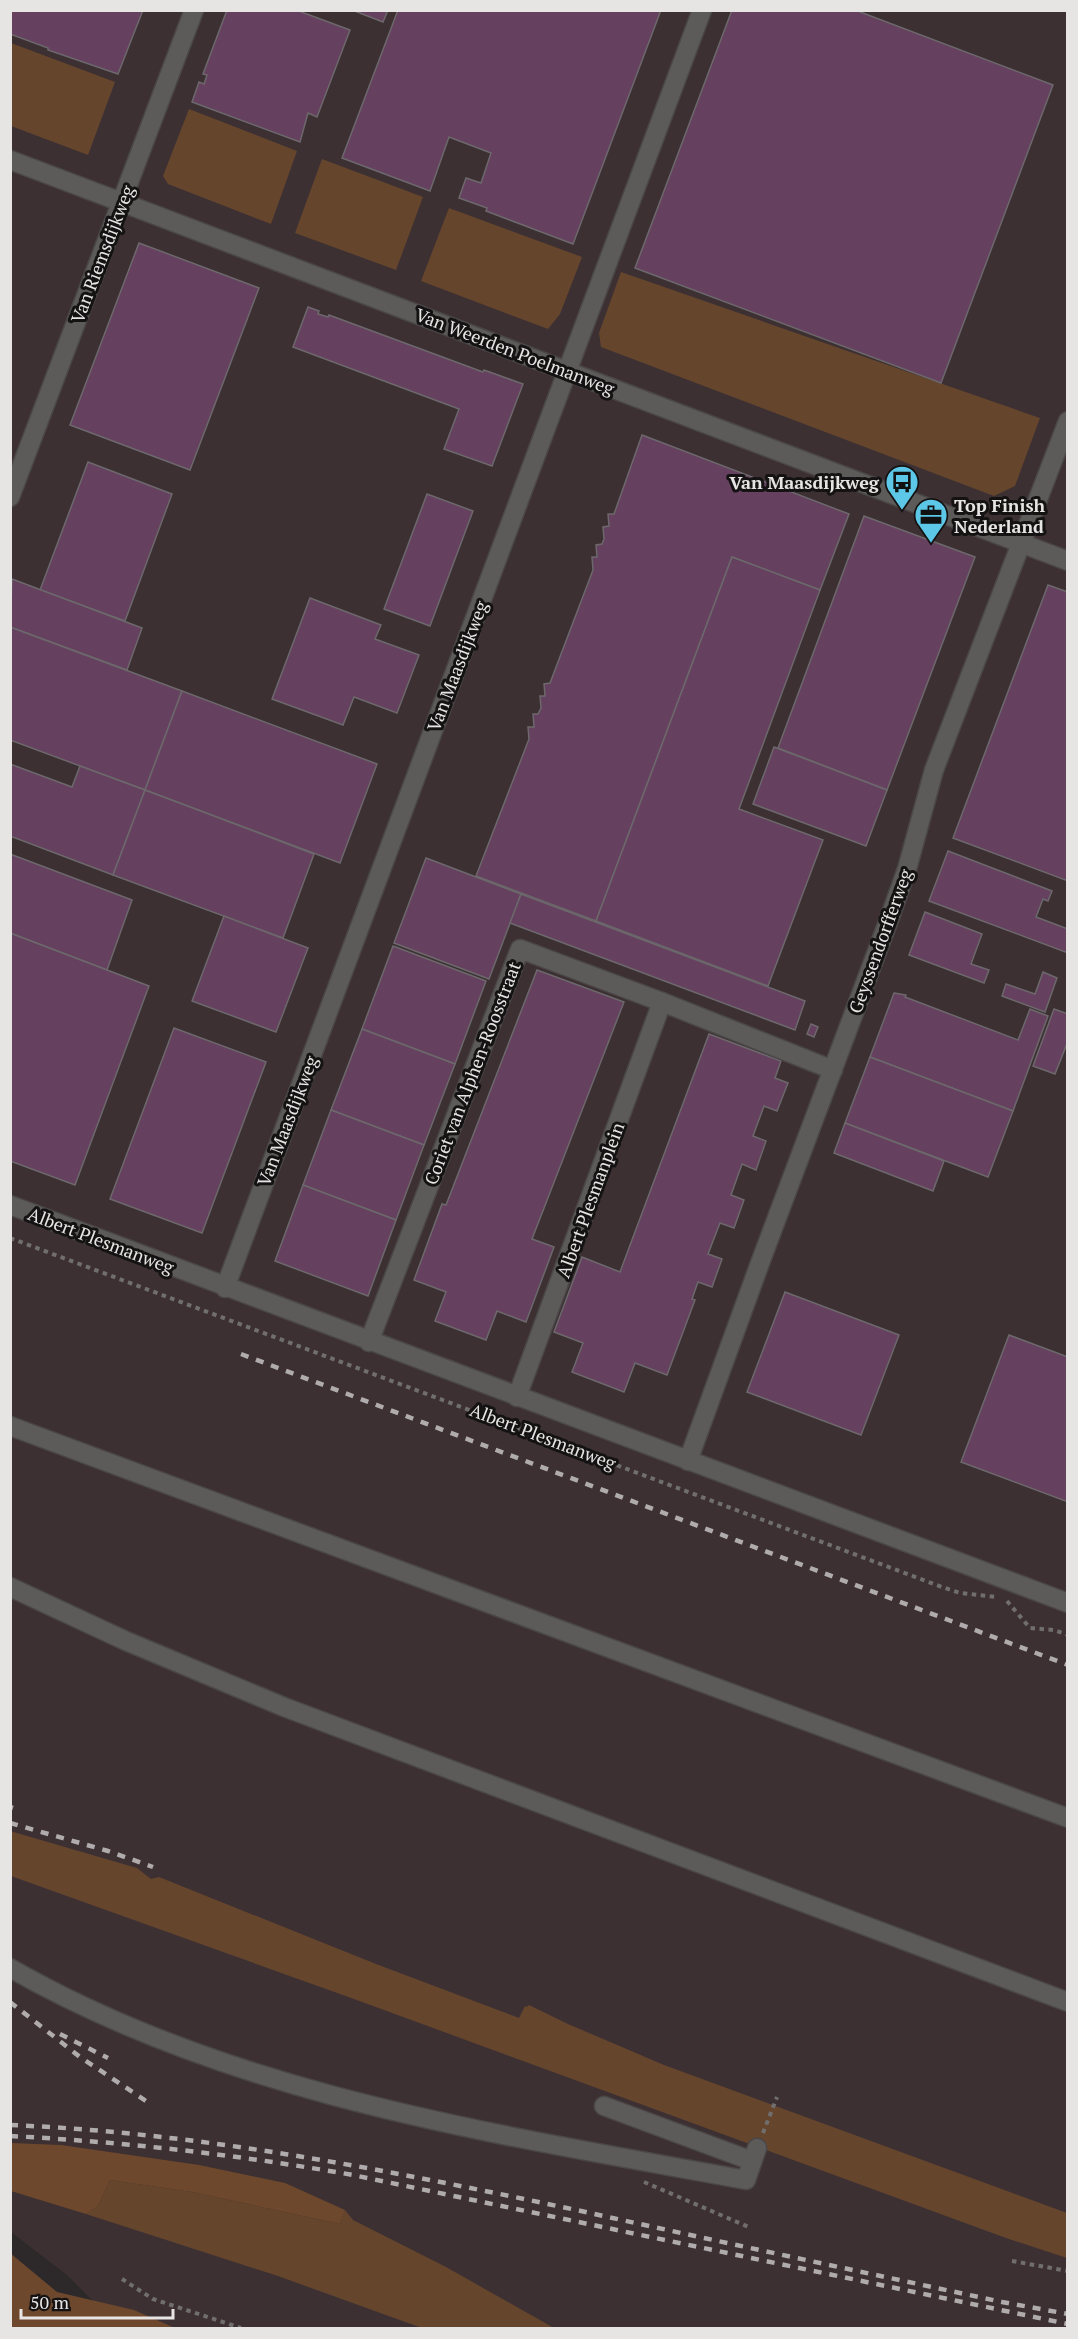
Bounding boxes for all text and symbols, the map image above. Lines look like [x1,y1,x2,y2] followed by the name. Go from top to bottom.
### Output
[65,181,139,326] street label: Van Riemsdijkweg
[412,302,618,400] street label: Van Weerden Poelmanweg
[884,464,920,511] bus stop icon: Van Maasdijkweg
[729,470,880,494] place label: Van Maasdijkweg
[954,493,1046,538] place label: Top Finish Nederland
[913,497,949,544] office icon: Top Finish Nederland
[421,597,493,735] street label: Van Maasdijkweg
[843,865,917,1017] street label: Geyssendorfferweg
[418,958,526,1188] street label: Coriet van Alphen-Roosstraat
[251,1052,323,1190] street label: Van Maasdijkweg
[551,1119,629,1281] street label: Albert Plesmanplein
[25,1201,178,1279] street label: Albert Plesmanweg
[467,1397,620,1475] street label: Albert Plesmanweg
[21,2282,172,2320] scale bar
[30,2290,70,2314] text: 50 m

